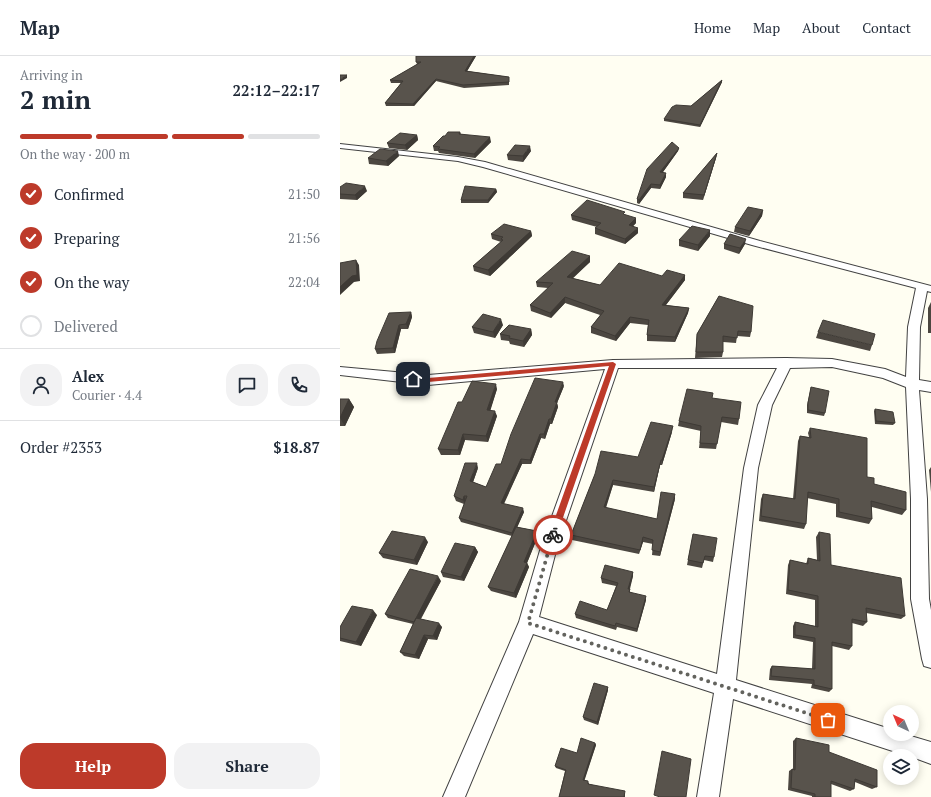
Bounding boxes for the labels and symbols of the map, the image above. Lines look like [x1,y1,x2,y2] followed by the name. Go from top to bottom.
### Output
[396,362,430,396] pin
[533,515,573,555] courier
[811,703,845,737] pin
[883,705,919,741] north arrow

